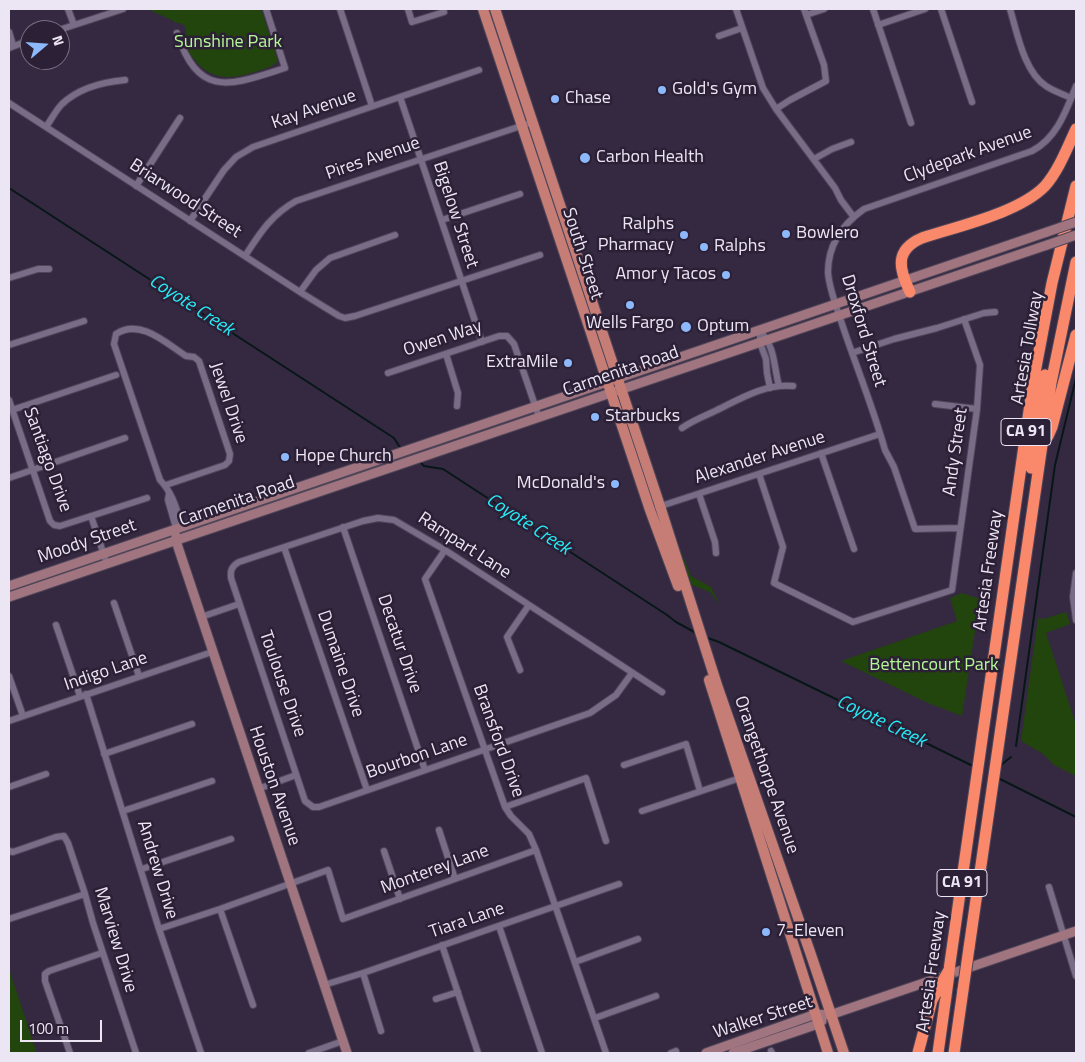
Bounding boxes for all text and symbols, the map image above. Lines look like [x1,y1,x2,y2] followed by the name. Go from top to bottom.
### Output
[20,20,70,70] north arrow
[174,32,282,54] park label: Sunshine Park
[47,33,70,48] text: N
[672,79,757,101] place label: Gold's Gym
[656,84,668,96] marker: Gold's Gym
[269,85,359,135] street label: Kay Avenue
[565,88,611,110] place label: Chase
[549,93,561,105] marker: Chase
[901,122,1035,188] street label: Clydepark Avenue
[323,133,423,185] street label: Pires Avenue
[596,147,704,169] place label: Carbon Health
[578,151,592,165] marker: Carbon Health
[125,155,245,243] street label: Briarwood Street
[428,159,482,271] street label: Bigelow Street
[557,205,607,303] street label: South Street
[598,214,674,256] place label: Ralphs Pharmacy
[796,223,859,245] place label: Bowlero
[780,228,792,240] marker: Bowlero
[678,229,690,241] marker: Ralphs Pharmacy
[714,236,766,258] place label: Ralphs
[698,241,710,253] marker: Ralphs
[615,264,716,286] place label: Amor y Tacos
[720,269,732,281] marker: Amor y Tacos
[144,270,238,342] water label: Coyote Creek
[836,272,890,390] street label: Droxford Street
[1007,290,1049,406] street label: Artesia Tollway
[624,299,636,311] marker: Wells Fargo
[586,313,674,335] place label: Wells Fargo
[401,316,485,362] street label: Owen Way
[697,316,749,338] place label: Optum
[679,320,693,334] marker: Optum
[560,342,682,402] street label: Carmenita Road
[486,352,558,374] place label: ExtraMile
[562,357,574,369] marker: ExtraMile
[204,360,252,446] street label: Jewel Drive
[18,405,76,515] street label: Santiago Drive
[605,406,680,428] place label: Starbucks
[939,406,973,498] street label: Andy Street
[589,411,601,423] marker: Starbucks
[1001,418,1051,446] road number: CA 91
[692,427,828,489] street label: Alexander Avenue
[295,446,392,468] place label: Hope Church
[279,451,291,463] marker: Hope Church
[176,472,298,532] street label: Carmenita Road
[517,473,605,495] place label: McDonald's
[609,478,621,490] marker: McDonald's
[481,489,575,561] water label: Coyote Creek
[413,508,515,584] street label: Rampart Lane
[970,509,1008,633] street label: Artesia Freeway
[35,515,139,569] street label: Moody Street
[372,592,426,696] street label: Decatur Drive
[312,608,368,720] street label: Dumaine Drive
[254,628,310,740] street label: Toulouse Drive
[62,648,150,696] street label: Indigo Lane
[869,655,999,677] park label: Bettencourt Park
[468,682,528,800] street label: Bransford Drive
[833,691,929,753] water label: Coyote Creek
[729,693,803,857] street label: Orangethorpe Avenue
[243,723,305,849] street label: Houston Avenue
[364,730,470,784] street label: Bourbon Lane
[132,818,182,922] street label: Andrew Drive
[378,840,492,900] street label: Monterey Lane
[937,870,987,896] road number: CA 91
[89,885,141,995] street label: Marview Drive
[427,898,507,944] street label: Tiara Lane
[913,910,951,1034] street label: Artesia Freeway
[776,921,844,943] place label: 7-Eleven
[760,926,772,938] marker: 7-Eleven
[711,992,815,1044] street label: Walker Street
[22,1010,105,1042] scale bar
[28,1017,69,1040] text: 100 m

